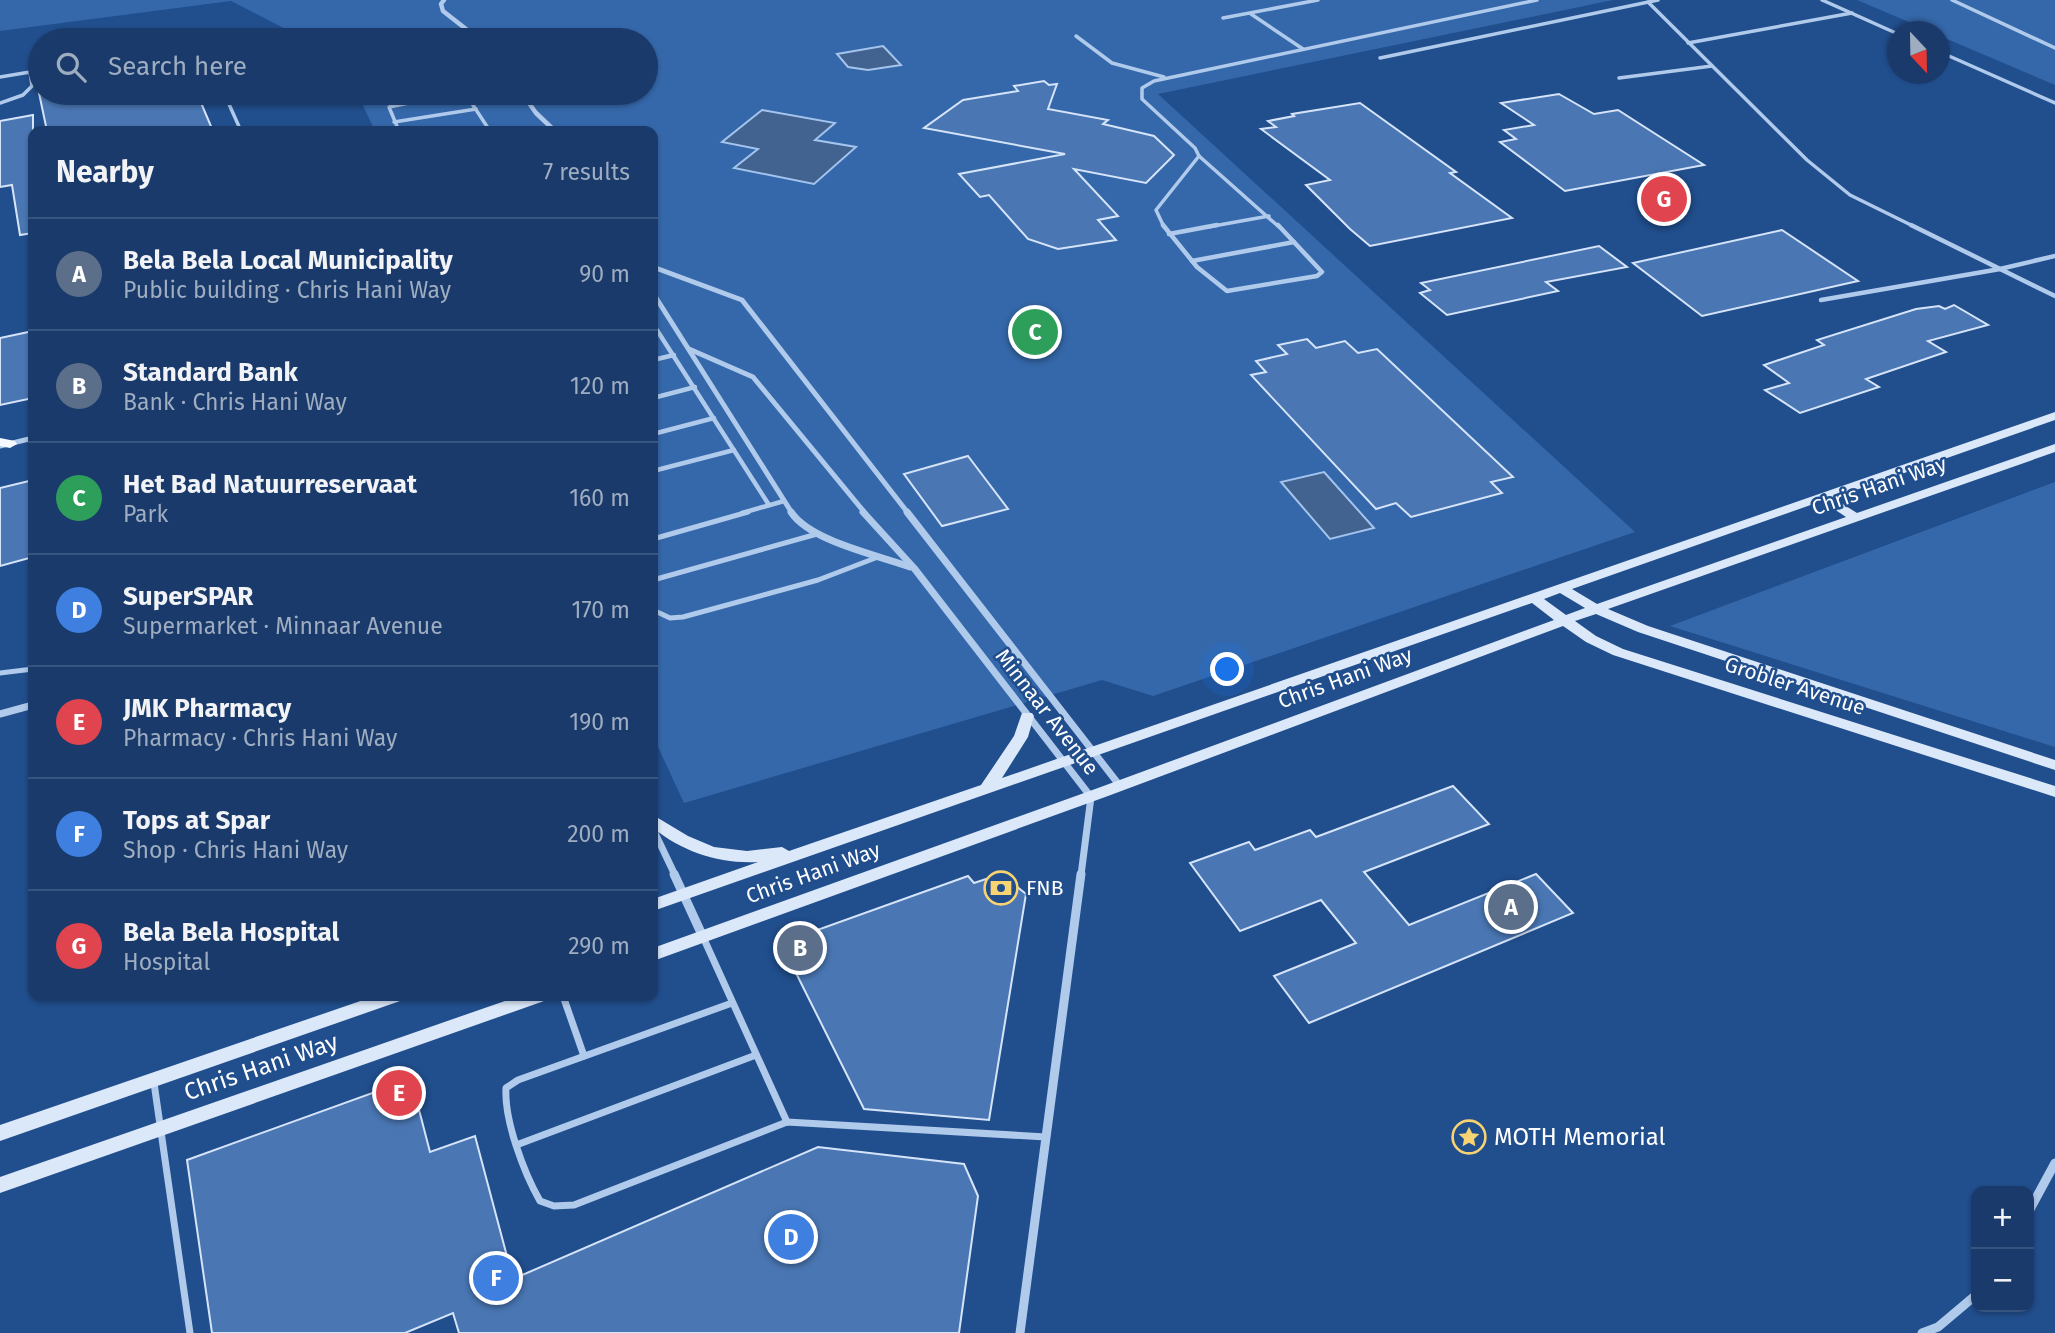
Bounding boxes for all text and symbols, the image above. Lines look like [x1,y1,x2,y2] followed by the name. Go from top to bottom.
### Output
[1887,21,1950,84] north arrow
[28,28,658,105] search box
[52,48,90,86] icon: search
[108,51,247,82] text: Search here
[56,154,154,190] text: Nearby
[543,158,630,186] text: 7 results
[1641,173,1687,225] pin: G
[123,245,453,276] text: Bela Bela Local Municipality
[72,260,86,288] text: A
[579,260,630,288] text: 90 m
[123,276,451,304] text: Public building · Chris Hani Way
[1012,306,1058,358] pin: C
[123,357,298,388] text: Standard Bank
[72,372,86,400] text: B
[570,372,630,400] text: 120 m
[123,388,347,416] text: Bank · Chris Hani Way
[1808,451,1950,521] street label: Chris Hani Way
[123,469,417,500] text: Het Bad Natuurreservaat
[72,484,86,512] text: C
[569,484,630,512] text: 160 m
[123,500,168,528] text: Park
[123,581,253,612] text: SuperSPAR
[72,596,86,624] text: D
[571,596,630,624] text: 170 m
[123,612,443,640] text: Supermarket · Minnaar Avenue
[1274,641,1416,714] street label: Chris Hani Way
[990,644,1104,780] street label: Minnaar Avenue
[1721,651,1869,721] street label: Grobler Avenue
[1210,652,1244,686] your location
[123,693,291,724] text: JMK Pharmacy
[73,708,85,736] text: E
[569,708,630,736] text: 190 m
[123,724,397,752] text: Pharmacy · Chris Hani Way
[123,805,270,836] text: Tops at Spar
[73,820,85,848] text: F
[567,820,630,848] text: 200 m
[123,836,348,864] text: Shop · Chris Hani Way
[742,836,884,909] street label: Chris Hani Way
[982,869,1020,907] bank icon: FNB
[1026,875,1063,901] place label: FNB
[1488,881,1534,933] pin: A
[123,917,339,948] text: Bela Bela Hospital
[777,922,823,974] pin: B
[72,932,86,960] text: G
[568,932,630,960] text: 290 m
[123,948,210,976] text: Hospital
[180,1027,342,1106] street label: Chris Hani Way
[376,1067,422,1119] pin: E
[1450,1118,1488,1156] place icon: MOTH Memorial
[1494,1123,1666,1151] place label: MOTH Memorial
[1971,1186,2034,1312] map controls
[1971,1186,2034,1249] button: +
[768,1211,814,1263] pin: D
[1971,1249,2034,1312] button: −
[473,1252,519,1304] pin: F

